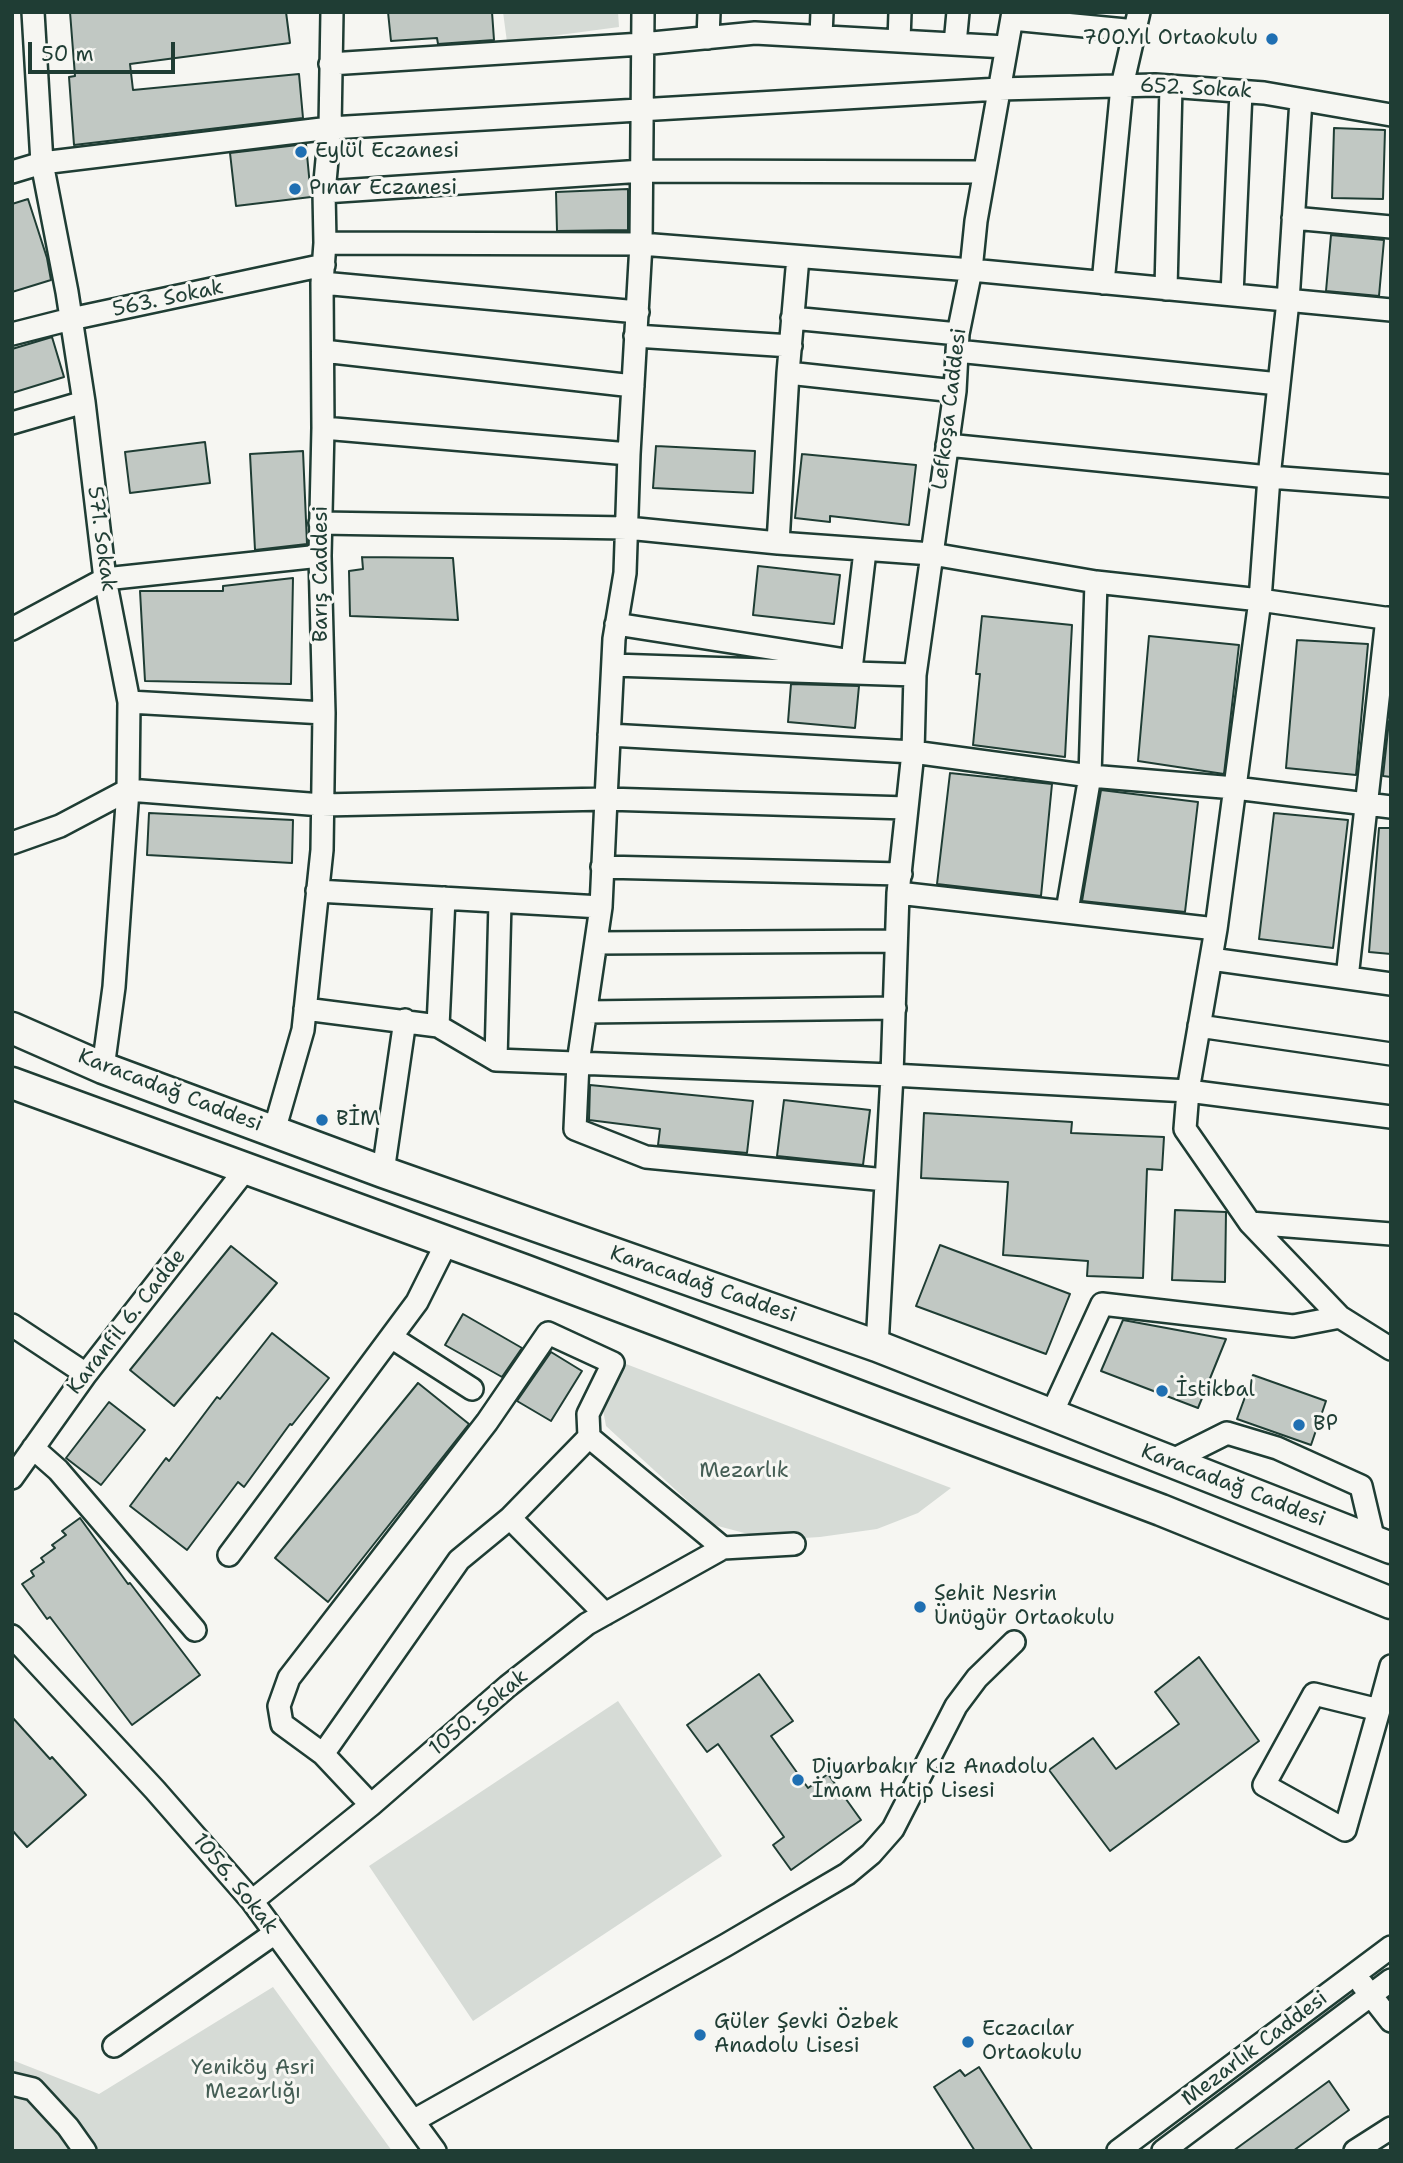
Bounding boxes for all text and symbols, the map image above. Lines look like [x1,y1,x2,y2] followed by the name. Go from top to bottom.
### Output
[1082,26,1258,52] place label: 700.Yıl Ortaokulu
[32,28,178,72] scale bar
[1264,31,1280,47] marker: 700.Yıl Ortaokulu
[41,40,94,68] text: 50 m
[1139,73,1253,105] street label: 652. Sokak
[315,139,459,165] place label: Eylül Eczanesi
[293,144,309,160] marker: Eylül Eczanesi
[309,176,457,202] place label: Pınar Eczanesi
[287,181,303,197] marker: Pınar Eczanesi
[110,275,226,323] street label: 563. Sokak
[928,327,972,491] street label: Lefkoşa Caddesi
[81,485,121,593] street label: 571. Sokak
[309,506,335,642] street label: Barış Caddesi
[74,1044,266,1138] street label: Karacadağ Caddesi
[336,1107,380,1133] place label: BİM
[314,1112,330,1128] marker: BİM
[606,1241,800,1329] street label: Karacadağ Caddesi
[62,1244,192,1400] street label: Karanfil 6. Cadde
[1176,1378,1255,1404] place label: İstikbal
[1154,1383,1170,1399] marker: İstikbal
[1313,1412,1338,1438] place label: BP
[1291,1417,1307,1433] marker: BP
[1137,1439,1329,1533] street label: Karacadağ Caddesi
[699,1459,789,1485] park label: Mezarlık
[934,1582,1115,1632] place label: Şehit Nesrin Ünügür Ortaokulu
[912,1599,928,1615] marker: Şehit Nesrin Ünügür Ortaokulu
[424,1664,534,1762] street label: 1050. Sokak
[812,1755,1048,1805] place label: Diyarbakır Kız Anadolu İmam Hatip Lisesi
[790,1772,806,1788] marker: Diyarbakır Kız Anadolu İmam Hatip Lisesi
[187,1829,283,1939] street label: 1056. Sokak
[1177,1986,1333,2112] street label: Mezarlık Caddesi
[714,2010,899,2060] place label: Güler Şevki Özbek Anadolu Lisesi
[982,2017,1082,2067] place label: Eczacılar Ortaokulu
[692,2027,708,2043] marker: Güler Şevki Özbek Anadolu Lisesi
[960,2034,976,2050] marker: Eczacılar Ortaokulu
[191,2056,315,2106] park label: Yeniköy Asri Mezarlığı

